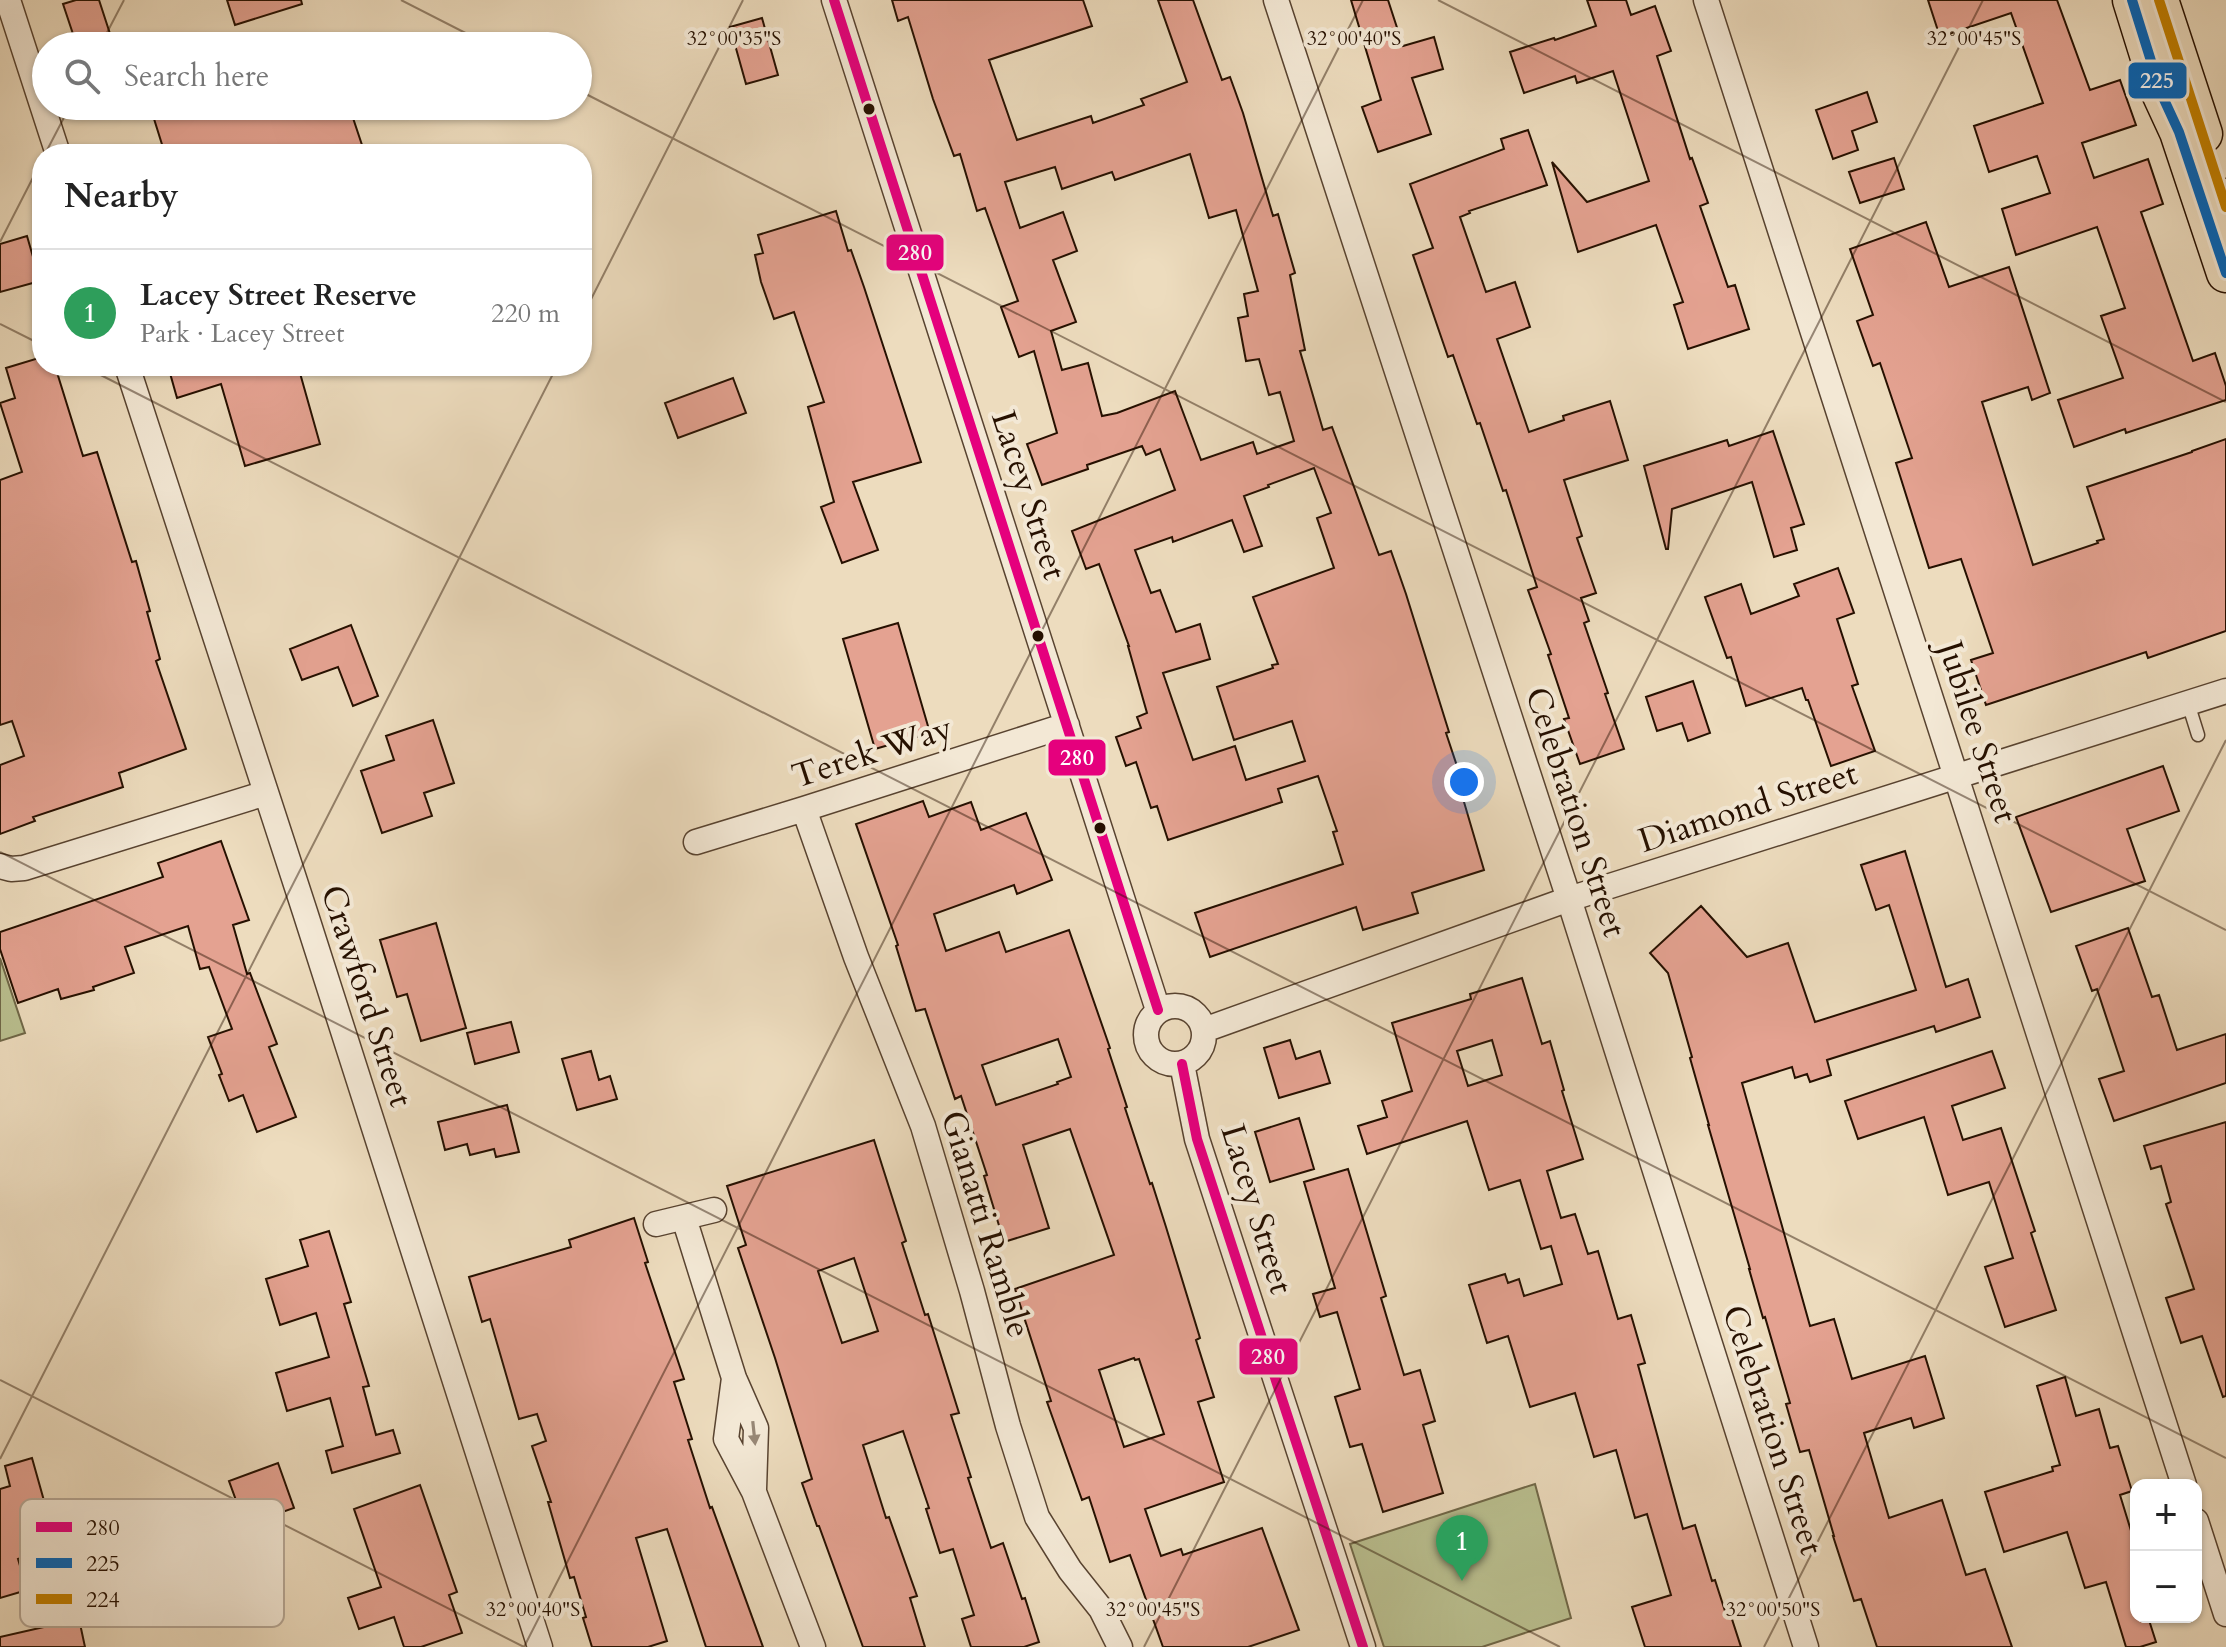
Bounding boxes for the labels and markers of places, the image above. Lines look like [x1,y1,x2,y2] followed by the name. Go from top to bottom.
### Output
[861,101,877,117] unlabelled marker
[1030,628,1046,644] unlabelled marker
[1092,820,1108,836] unlabelled marker
[1436,1515,1488,1581] pin: 1

